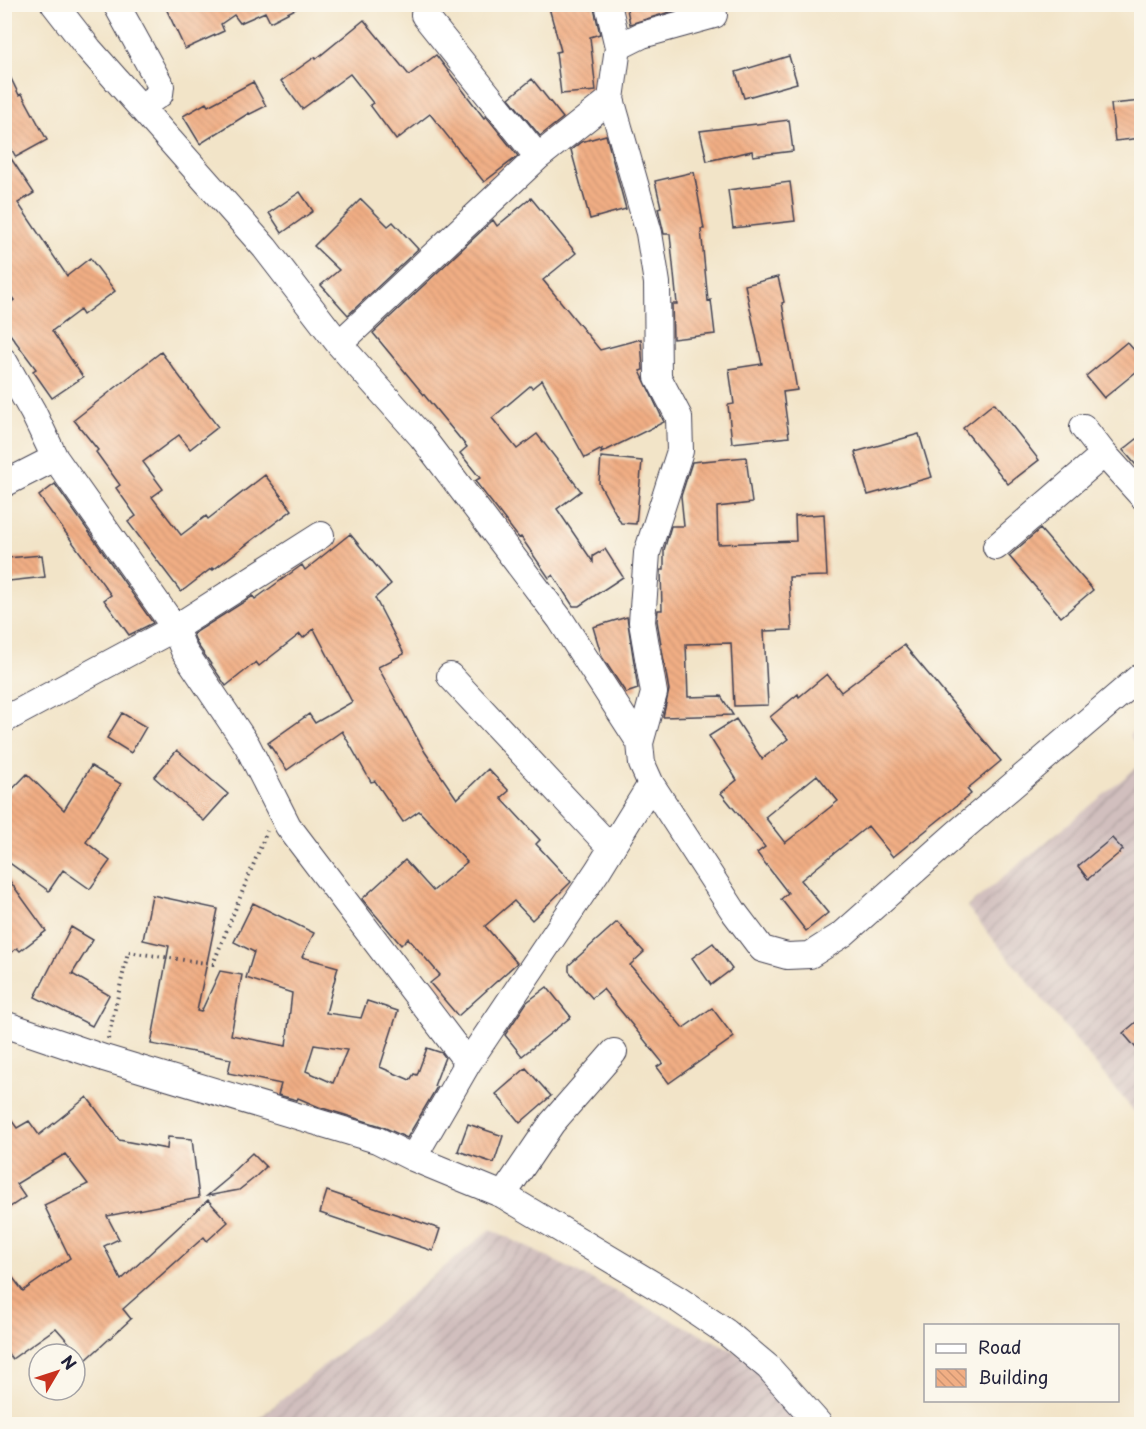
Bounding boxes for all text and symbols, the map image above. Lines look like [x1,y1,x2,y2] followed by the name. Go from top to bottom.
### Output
[924,1324,1119,1402] legend
[978,1333,1022,1360] text: Road
[27,1342,87,1402] north arrow
[56,1349,83,1374] text: N
[978,1363,1048,1390] text: Building

